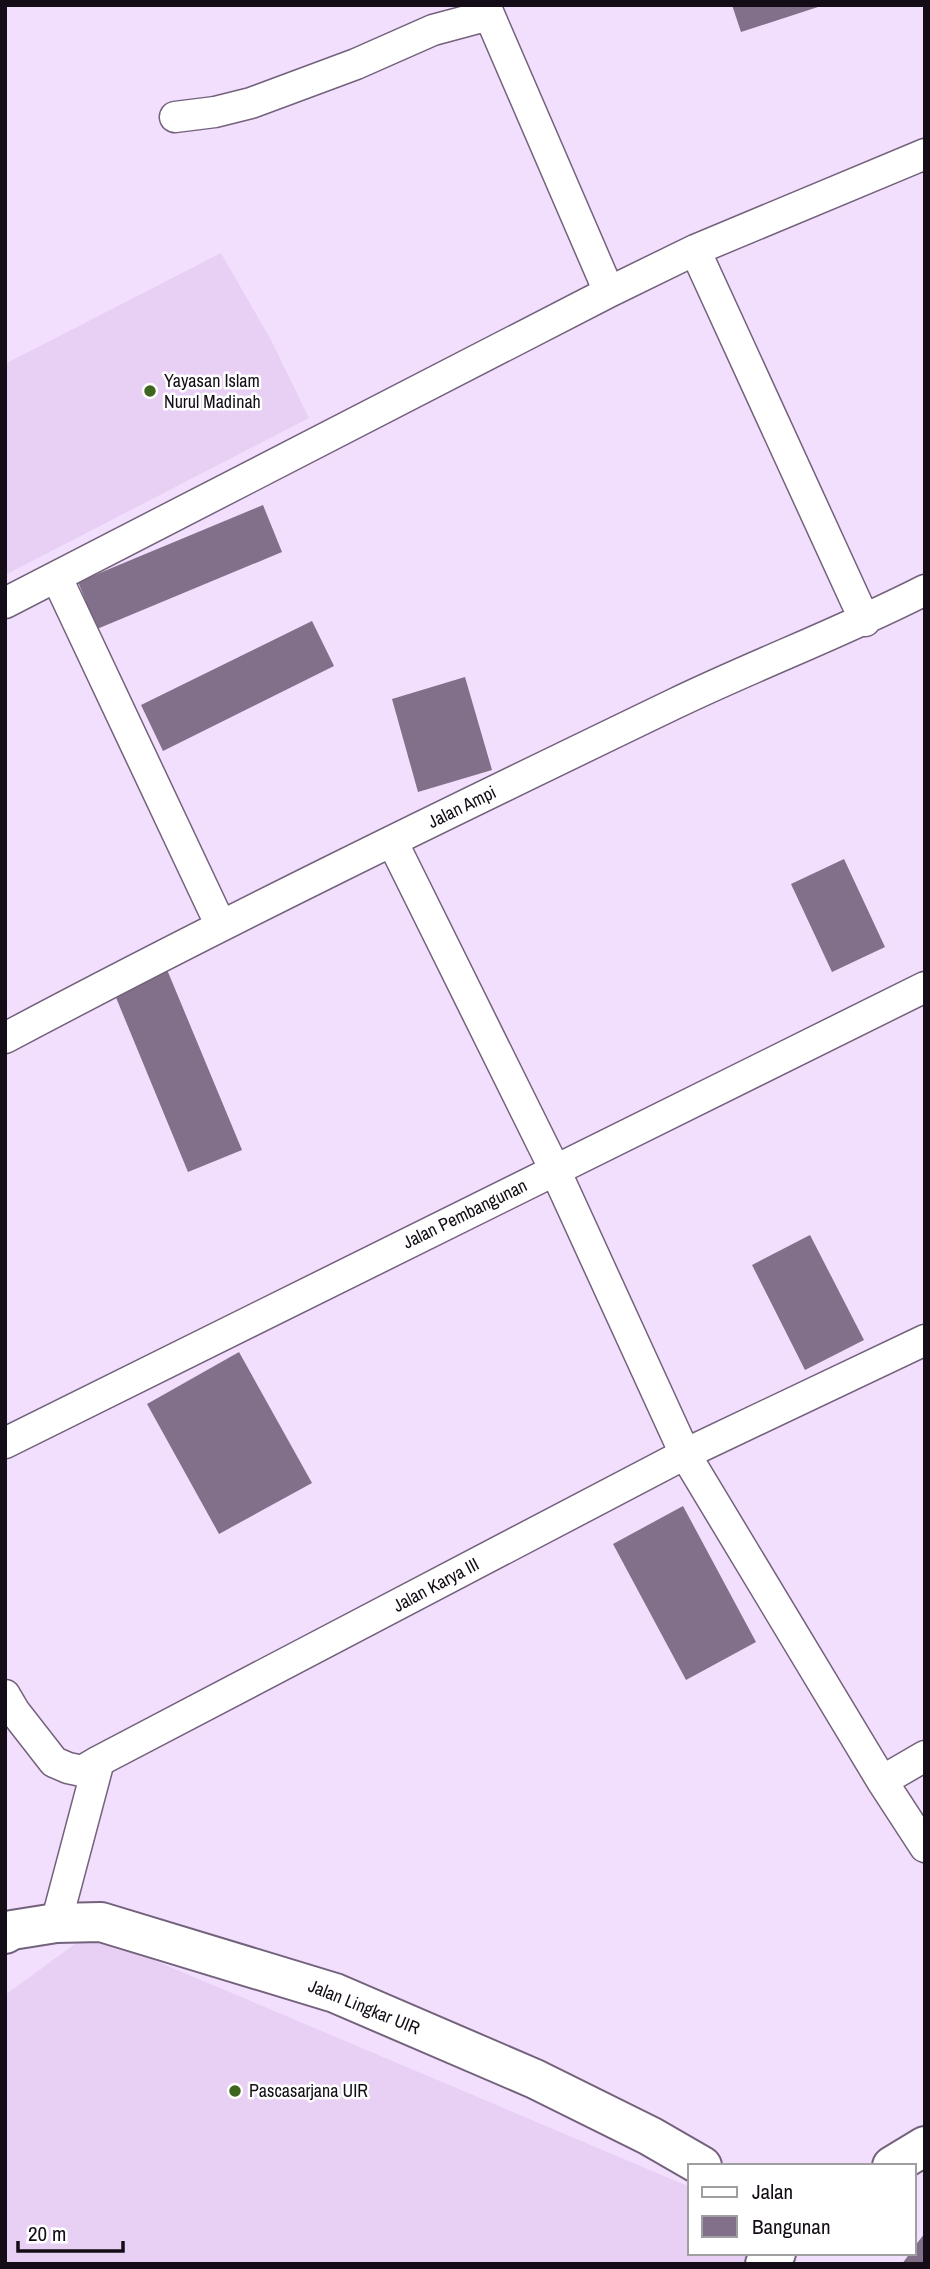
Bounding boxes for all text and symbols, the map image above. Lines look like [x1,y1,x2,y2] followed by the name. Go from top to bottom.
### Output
[164,368,261,414] place label: Yayasan Islam Nurul Madinah
[142,383,158,399] marker: Yayasan Islam Nurul Madinah
[423,779,500,834] street label: Jalan Ampi
[398,1173,531,1254] street label: Jalan Pembangunan
[388,1551,483,1618] street label: Jalan Karya III
[305,1973,424,2040] street label: Jalan Lingkar UIR
[249,2078,368,2103] place label: Pascasarjana UIR
[227,2083,243,2099] marker: Pascasarjana UIR
[688,2164,916,2255] legend
[752,2177,793,2206] text: Jalan
[18,2210,122,2254] scale bar
[752,2212,831,2241] text: Bangunan
[28,2219,66,2248] text: 20 m

